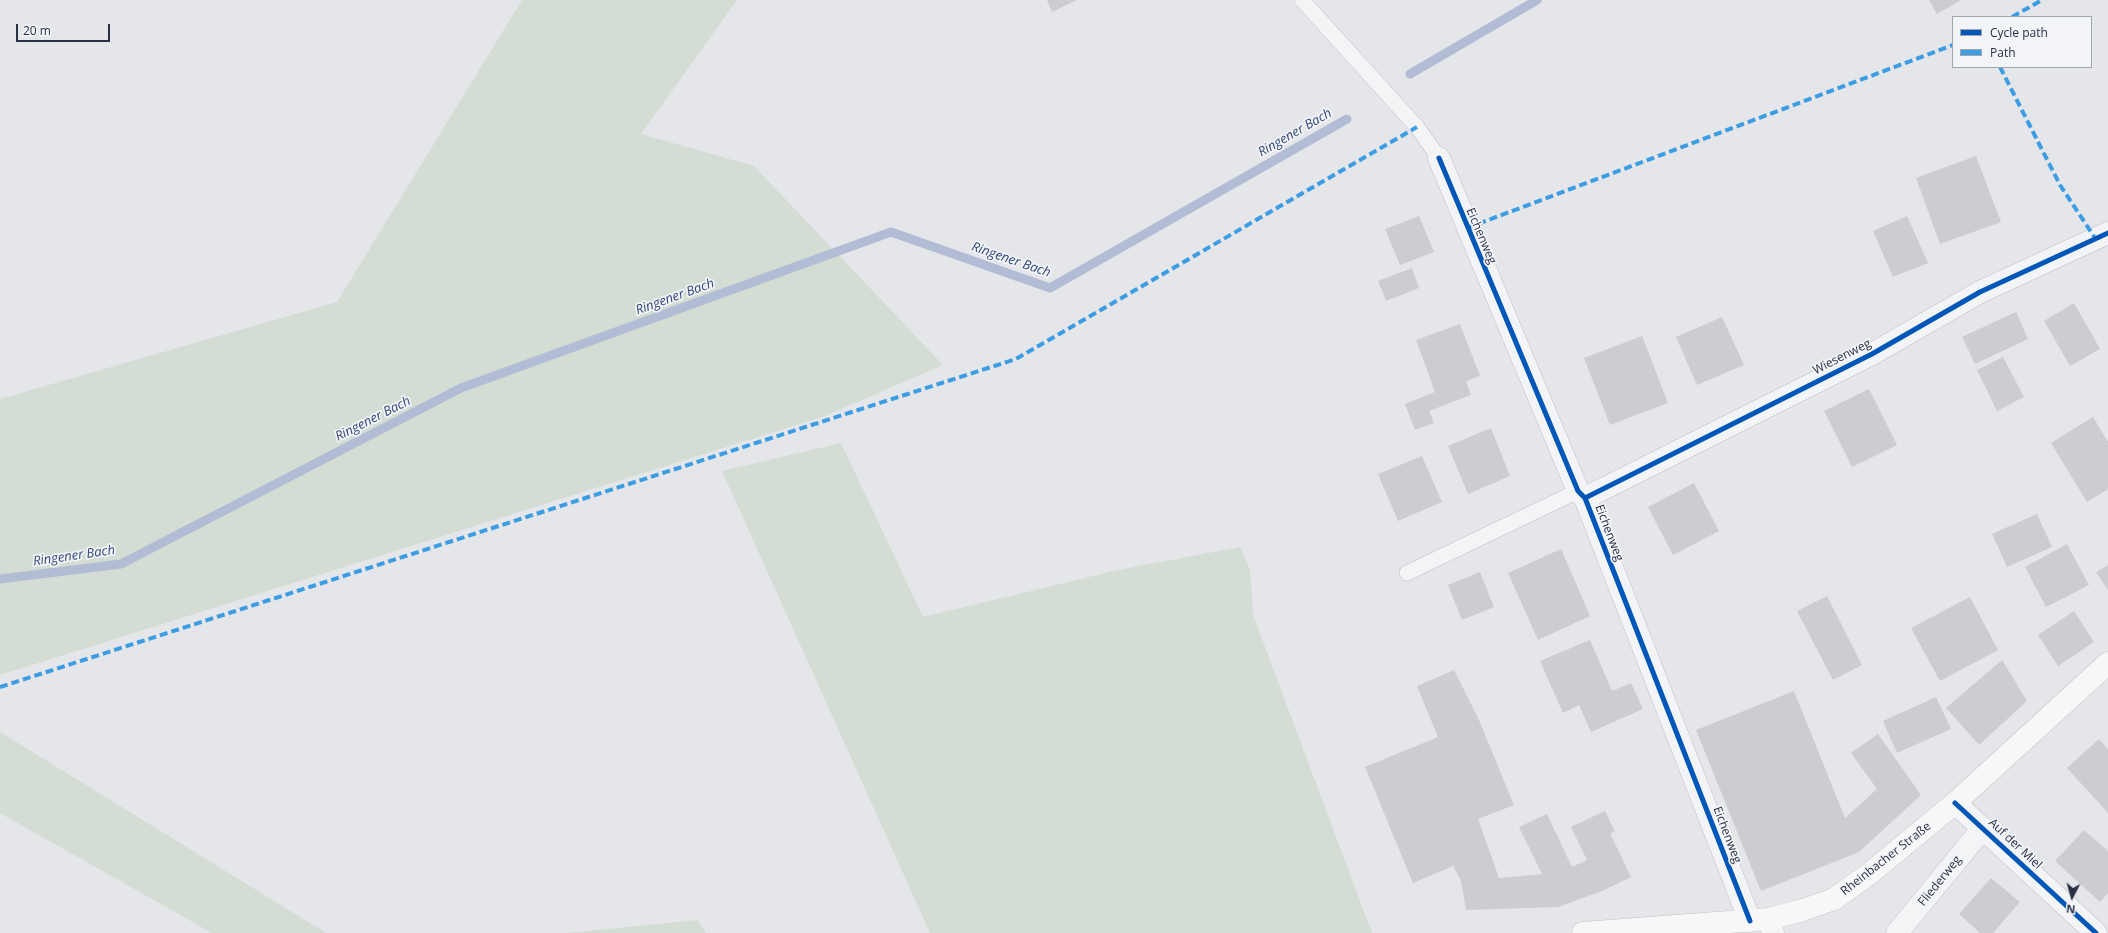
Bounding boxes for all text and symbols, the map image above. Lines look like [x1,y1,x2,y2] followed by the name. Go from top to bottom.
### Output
[18,16,112,42] scale bar
[1952,16,2092,68] legend
[23,22,51,39] text: 20 m
[1990,24,2048,41] text: Cycle path
[1990,44,2016,61] text: Path
[1255,106,1335,160] water label: Ringener Bach
[1463,206,1499,266] street label: Eichenweg
[969,239,1053,281] water label: Ringener Bach
[634,276,716,318] water label: Ringener Bach
[1811,336,1873,378] street label: Wiesenweg
[333,393,413,445] water label: Ringener Bach
[1592,503,1626,563] street label: Eichenweg
[32,543,116,569] water label: Ringener Bach
[1710,805,1744,865] street label: Eichenweg
[1985,816,2045,872] street label: Auf der Miel
[1838,819,1934,899] street label: Rheinbacher Straße
[1915,853,1965,909] street label: Fliederweg
[2052,877,2092,917] north arrow
[2065,902,2076,917] text: N

